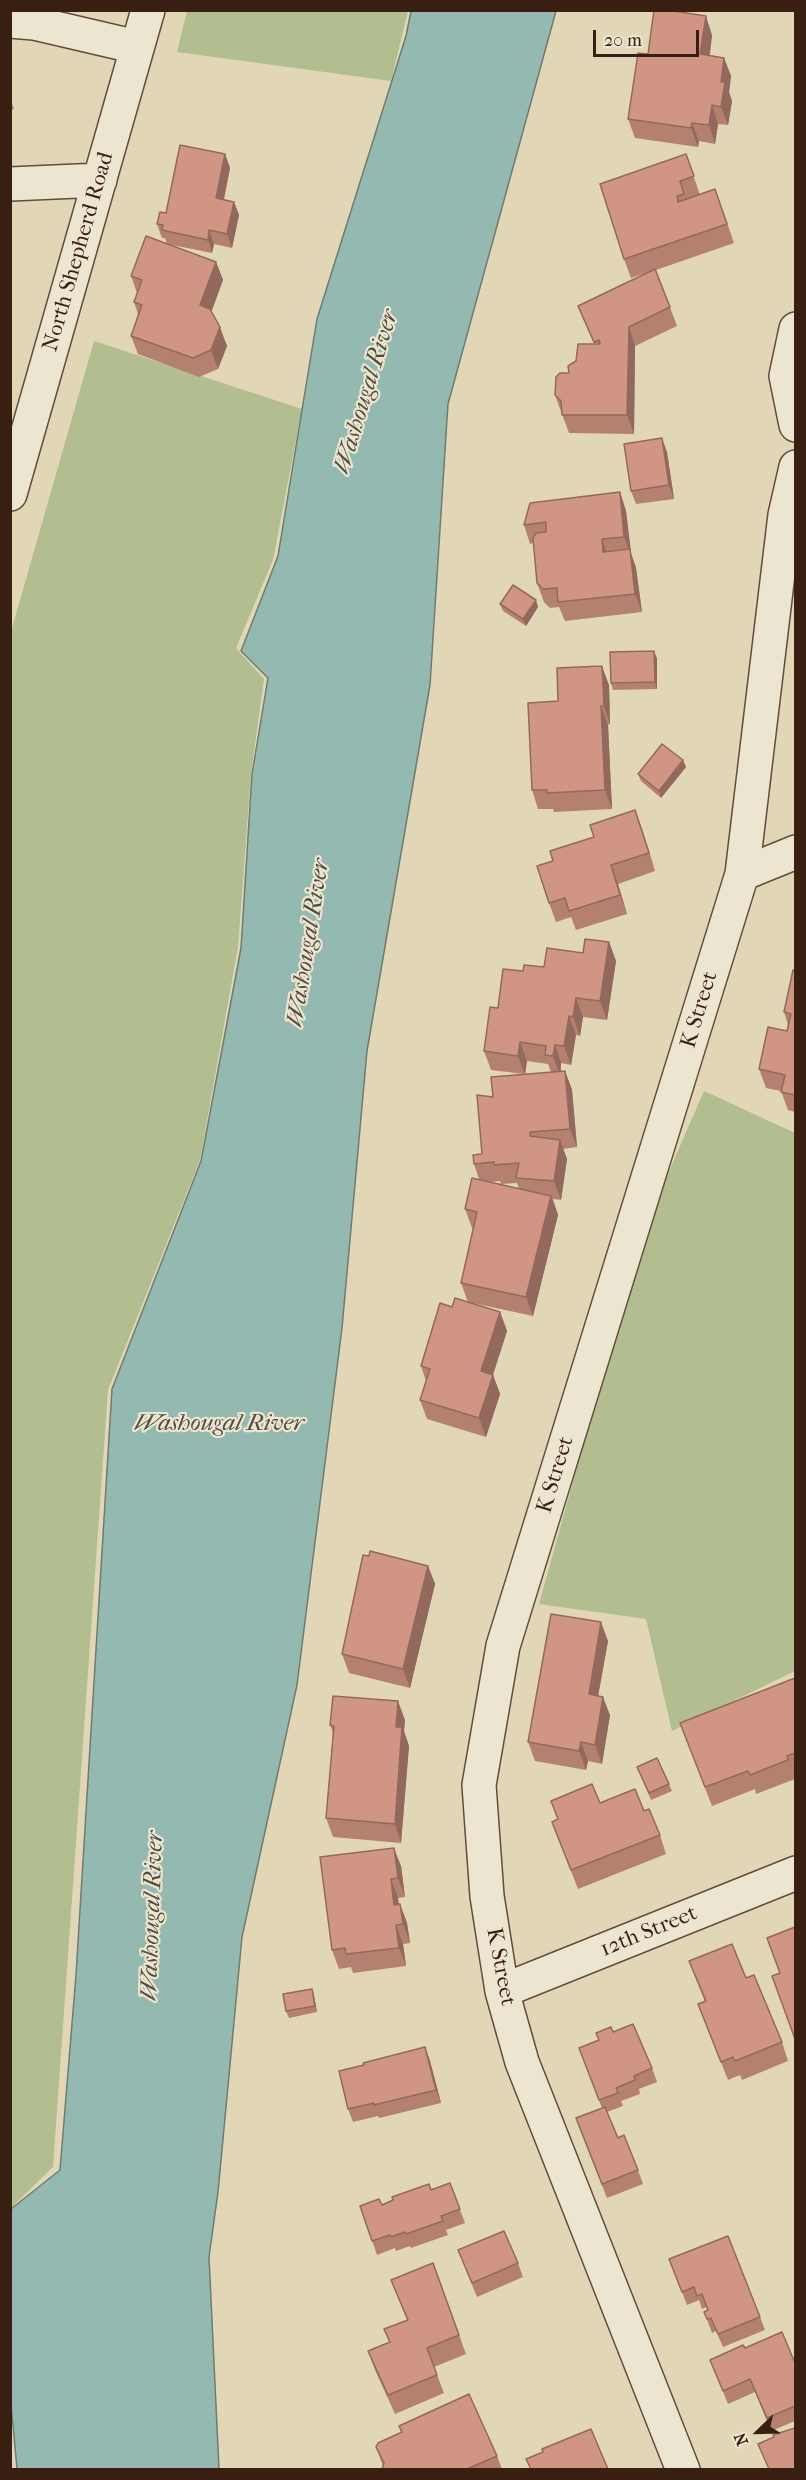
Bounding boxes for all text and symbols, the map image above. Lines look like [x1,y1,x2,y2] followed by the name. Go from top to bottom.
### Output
[596,18,702,56] scale bar
[604,30,642,51] text: 20 m
[38,149,120,355] street label: North Shepherd Road
[328,307,406,477] water label: Washougal River
[281,857,337,1029] water label: Washougal River
[676,968,724,1052] street label: K Street
[134,1410,304,1438] water label: Washougal River
[532,1433,580,1517] street label: K Street
[136,1831,170,2001] water label: Washougal River
[597,1901,701,1963] street label: 12th Street
[480,1926,520,2008] street label: K Street
[728,2402,788,2462] north arrow
[730,2430,752,2449] text: N

